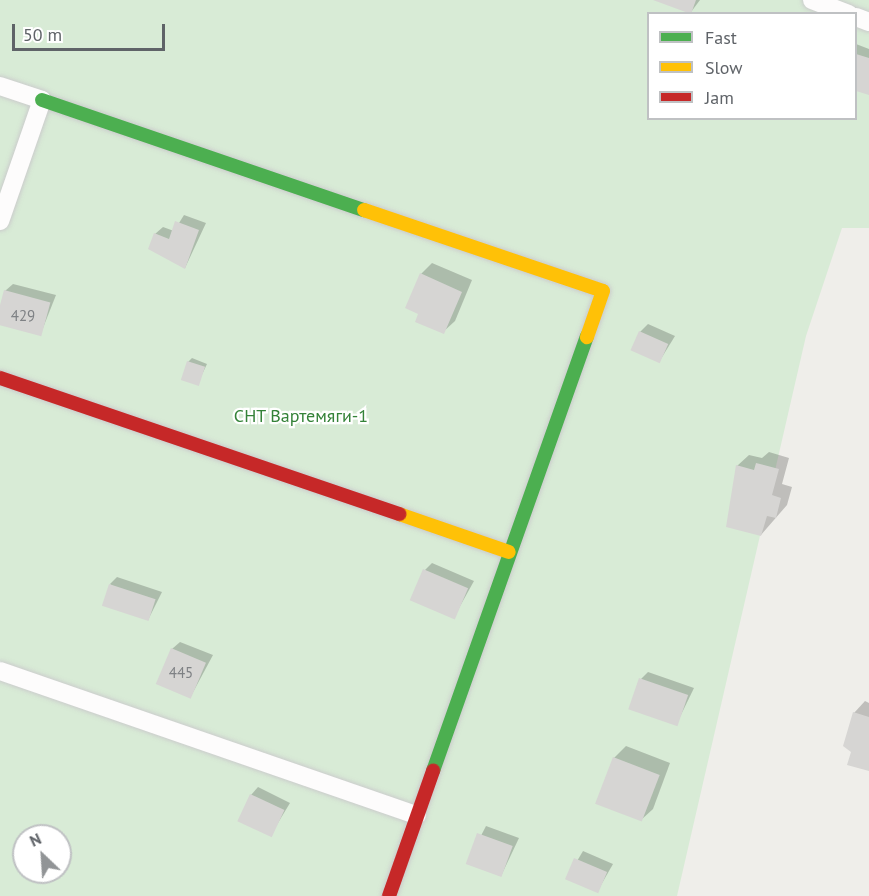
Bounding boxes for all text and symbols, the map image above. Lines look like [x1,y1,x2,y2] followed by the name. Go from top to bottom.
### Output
[15,12,168,50] scale bar
[647,12,857,120] legend
[23,23,62,46] text: 50 m
[705,26,737,49] text: Fast
[705,56,743,79] text: Slow
[705,86,734,109] text: Jam
[11,307,35,325] house number: 429
[234,405,368,427] park label: СНТ Вартемяги-1
[169,664,193,682] house number: 445
[12,824,72,884] north arrow
[26,828,44,851] text: N

